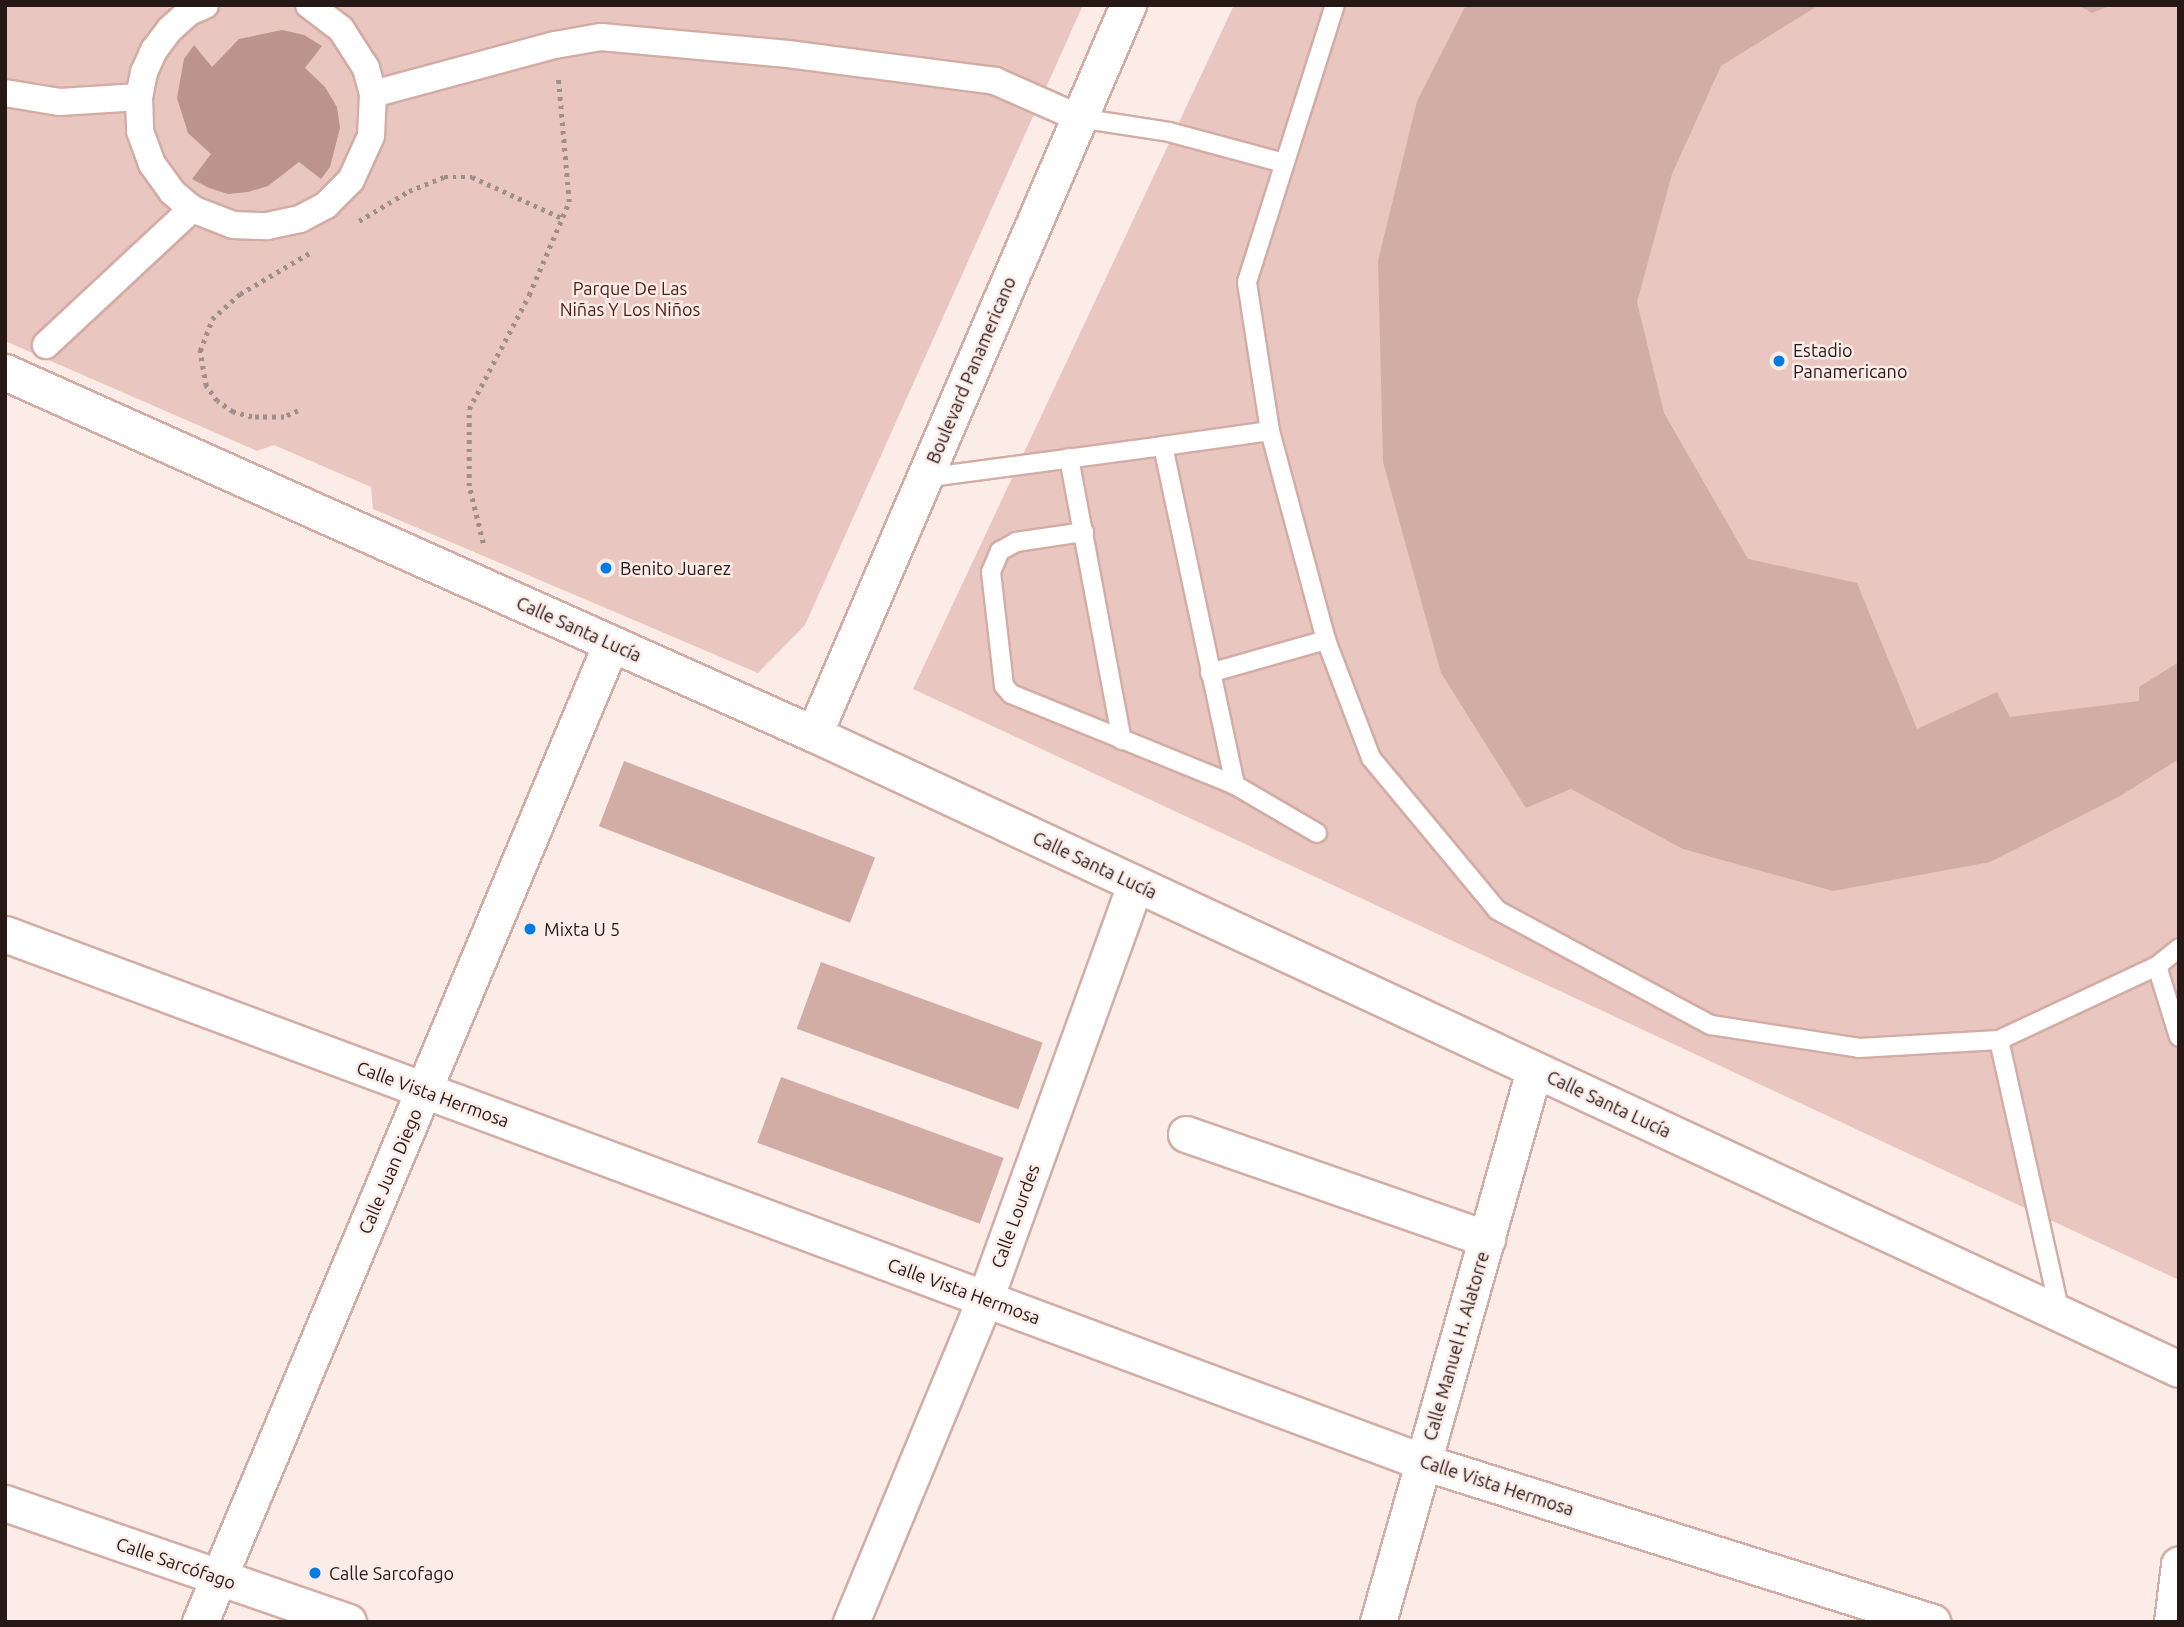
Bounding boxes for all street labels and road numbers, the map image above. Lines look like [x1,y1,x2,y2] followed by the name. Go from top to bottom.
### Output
[922,273,1020,467] street label: Boulevard Panamericano
[513,592,645,666] street label: Calle Santa Lucía
[1029,827,1161,903] street label: Calle Santa Lucía
[354,1056,512,1132] street label: Calle Vista Hermosa
[1543,1066,1675,1142] street label: Calle Santa Lucía
[354,1105,426,1237] street label: Calle Juan Diego
[986,1161,1044,1271] street label: Calle Lourdes
[1419,1249,1493,1443] street label: Calle Manuel H. Alatorre
[885,1253,1043,1329] street label: Calle Vista Hermosa
[1417,1450,1577,1520] street label: Calle Vista Hermosa
[113,1532,239,1594] street label: Calle Sarcófago

